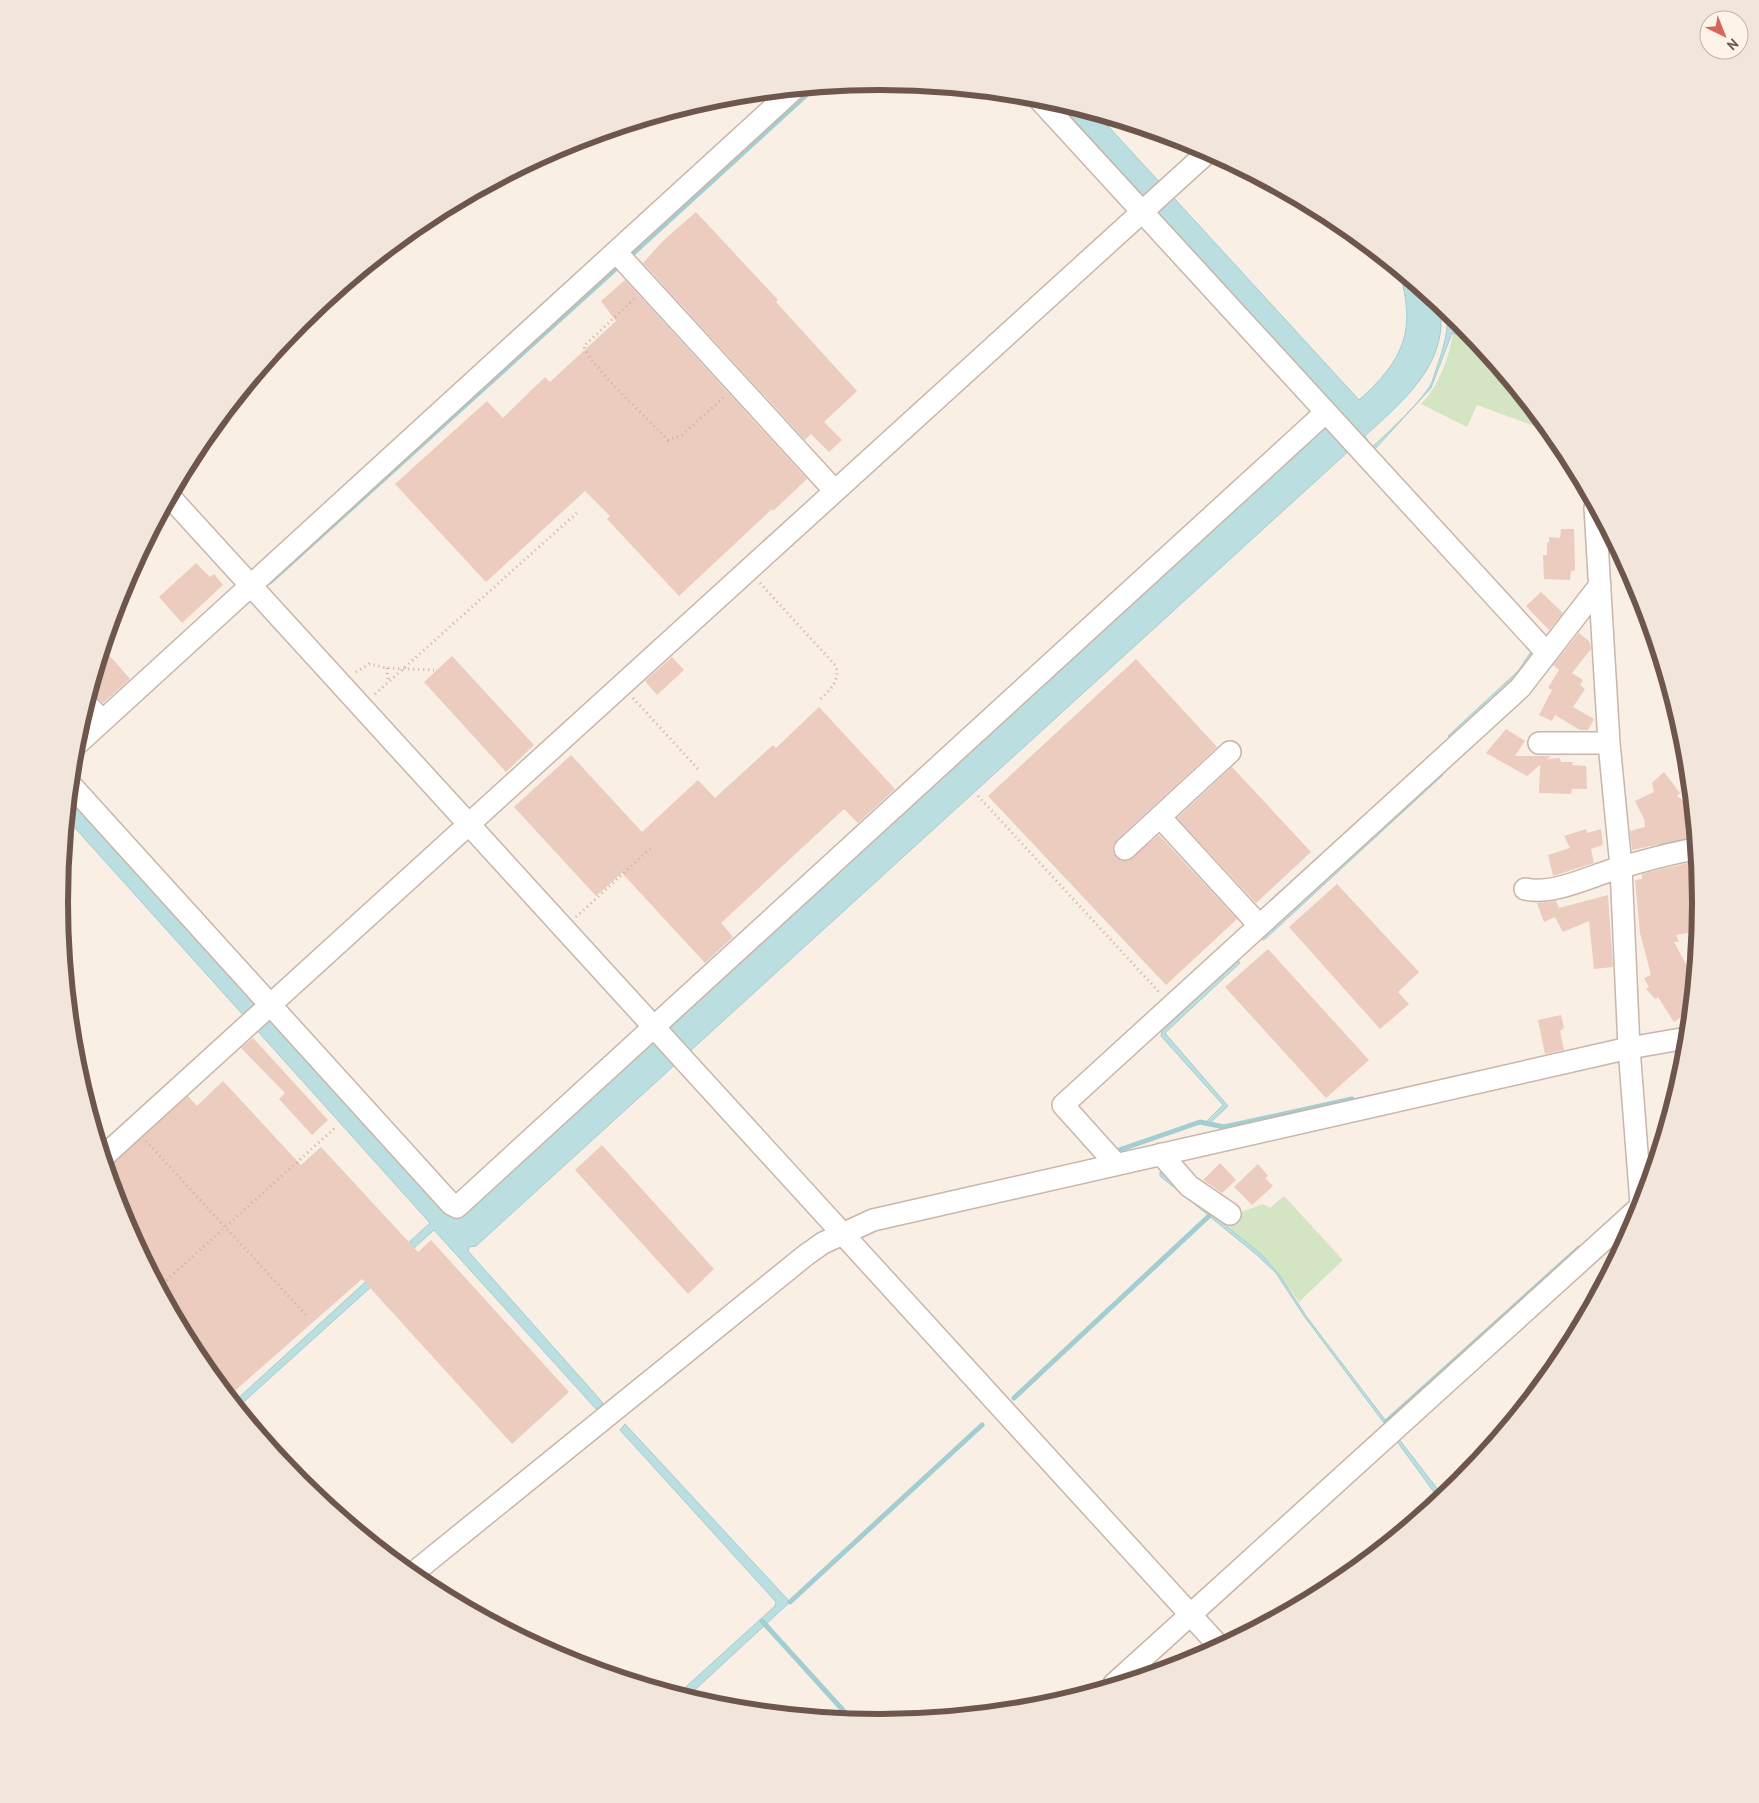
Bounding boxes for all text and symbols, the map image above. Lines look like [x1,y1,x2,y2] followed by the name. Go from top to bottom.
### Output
[1699,10,1749,60] north arrow
[1723,35,1742,54] text: N

